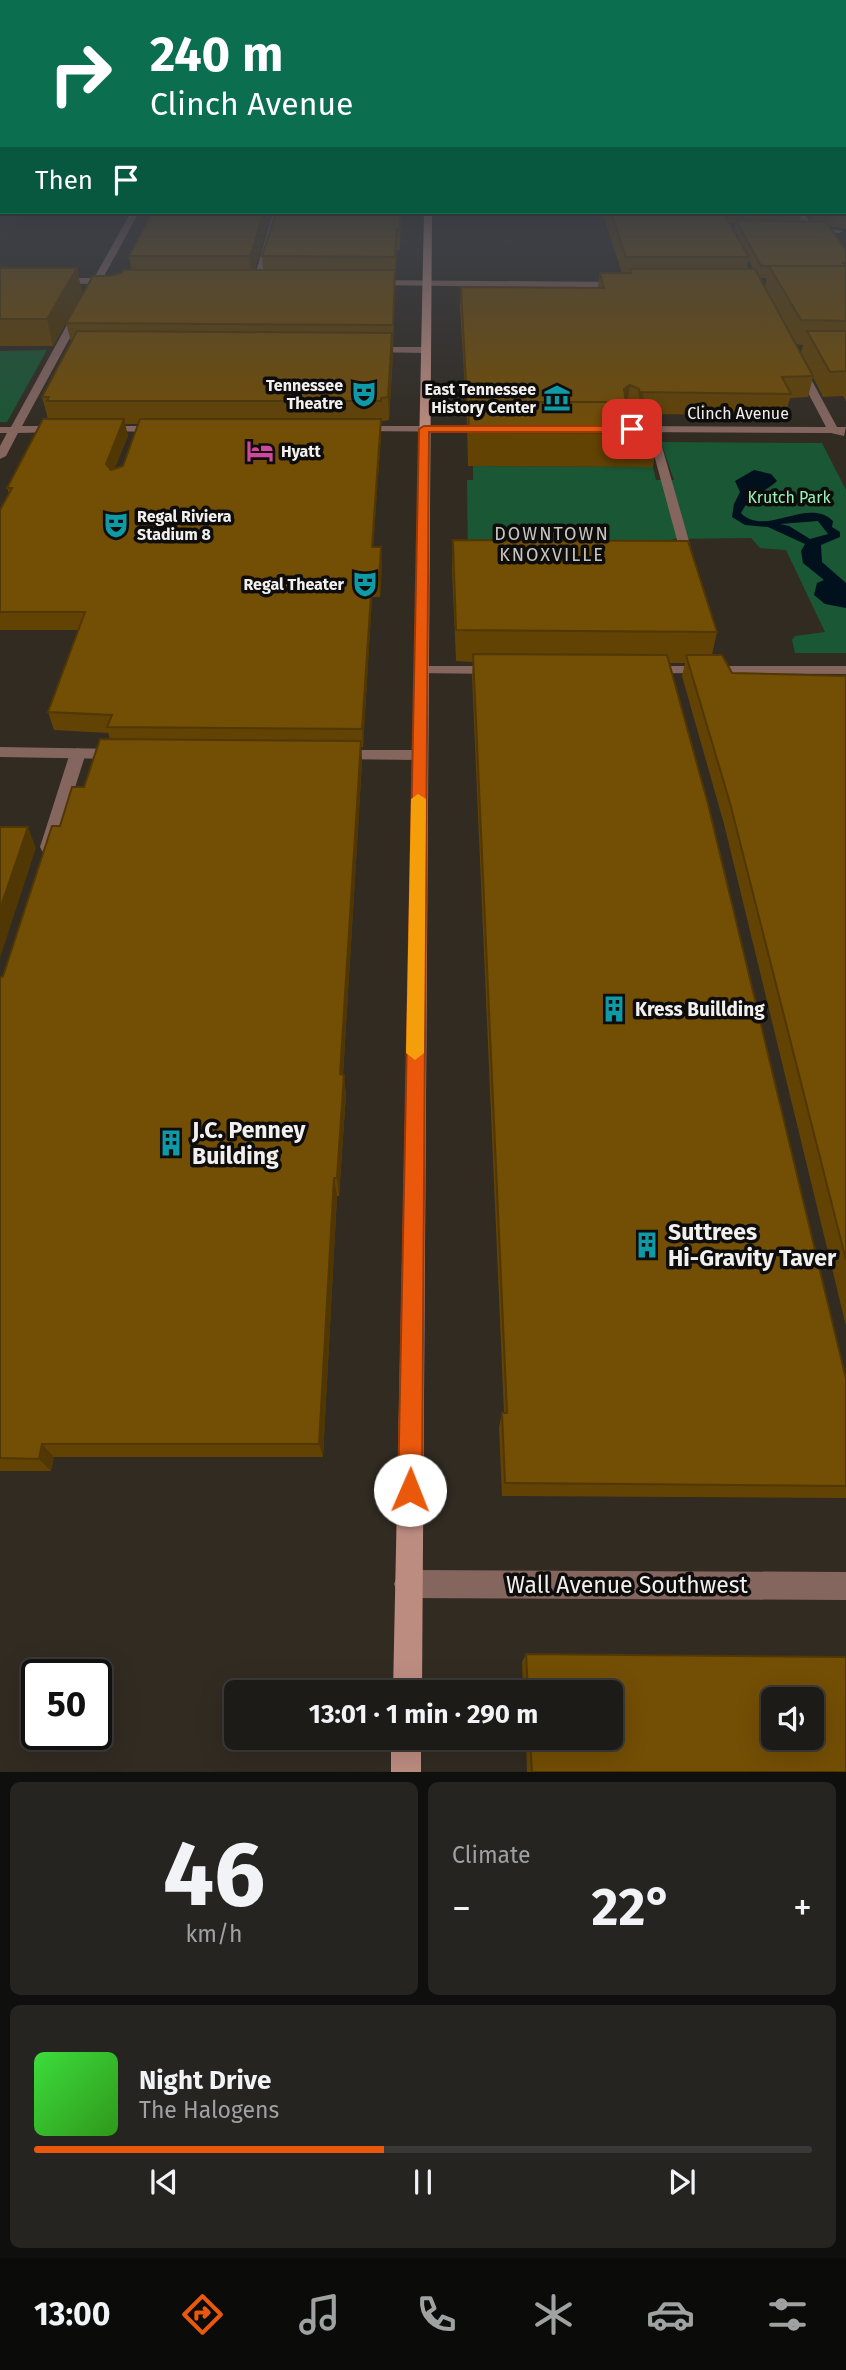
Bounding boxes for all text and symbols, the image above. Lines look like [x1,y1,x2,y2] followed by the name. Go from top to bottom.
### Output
[150,25,283,84] text: 240 m
[35,28,126,119] icon: right
[150,85,354,123] text: Clinch Avenue
[107,161,145,199] icon: arrive
[35,165,93,196] text: Then
[266,376,343,413] place label: Tennessee Theatre
[349,379,379,409] theatre icon: Tennessee Theatre
[425,380,537,417] place label: East Tennessee History Center
[542,383,572,413] museum icon: East Tennessee History Center
[602,399,662,459] pin
[687,404,789,423] street label: Clinch Avenue
[613,410,651,448] icon: arrive
[245,436,275,466] hotel icon: Hyatt
[281,442,322,461] place label: Hyatt
[747,488,831,507] park label: Krutch Park
[137,507,232,544] place label: Regal Riviera Stadium 8
[101,510,131,540] theatre icon: Regal Riviera Stadium 8
[494,523,610,566] district label: DOWNTOWN KNOXVILLE
[350,569,380,599] theatre icon: Regal Theater
[243,575,345,594] place label: Regal Theater
[599,994,629,1024] building icon: Kress Buillding
[635,998,765,1021] place label: Kress Buillding
[191,1116,306,1170] place label: J.C. Penney Building
[156,1128,186,1158] building icon: J.C. Penney Building
[668,1218,837,1272] place label: Suttrees Hi-Gravity Taver
[632,1230,662,1260] building icon: Suttrees Hi-Gravity Taver
[373,1453,447,1527] position arrow
[506,1571,749,1599] street label: Wall Avenue Southwest
[21,1659,112,1750] speed limit sign: 50
[761,1687,824,1750] map controls
[761,1687,824,1750] button: sound
[309,1699,538,1730] text: 13:01 · 1 min · 290 m
[163,1820,265,1929] text: 46
[452,1841,531,1869] text: Climate
[592,1876,672,1939] text: 22°
[452,1885,471,1931] text: −
[793,1885,812,1931] text: +
[186,1920,242,1948] text: km/h
[139,2065,271,2096] text: Night Drive
[139,2096,279,2124] text: The Halogens
[145,2163,183,2201] icon: previous
[404,2163,442,2201] icon: pause
[663,2163,701,2201] icon: next
[178,2290,227,2339] icon: directions
[295,2290,344,2339] icon: music
[412,2290,461,2339] icon: phone
[529,2290,578,2339] icon: climate
[646,2290,695,2339] icon: car
[763,2290,812,2339] icon: filters
[34,2295,111,2333] text: 13:00

